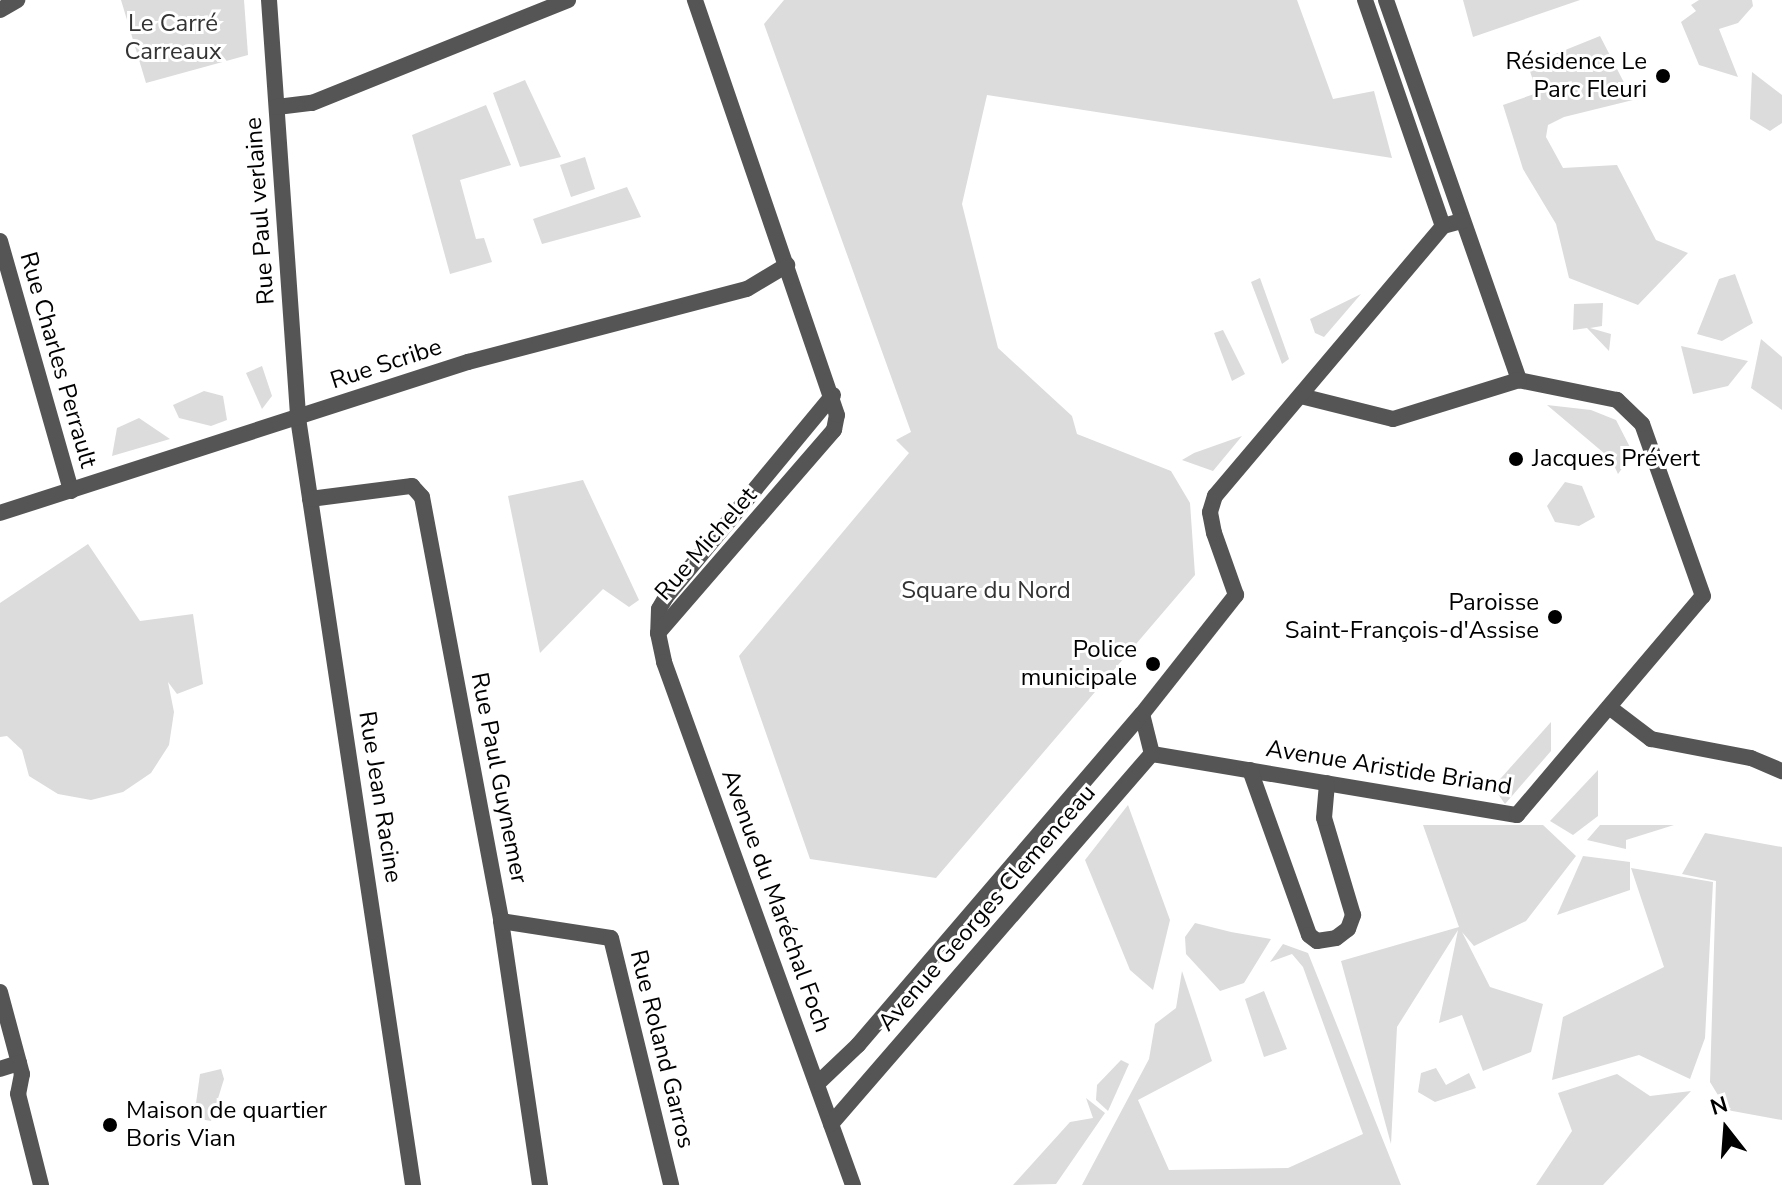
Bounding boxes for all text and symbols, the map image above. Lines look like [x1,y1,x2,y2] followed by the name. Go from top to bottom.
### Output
[124,10,222,66] park label: Le Carré Carreaux
[1505,48,1647,104] place label: Résidence Le Parc Fleuri
[1654,67,1672,85] marker: Résidence Le Parc Fleuri
[239,116,281,306] street label: Rue Paul verlaine
[13,249,103,471] street label: Rue Charles Perrault
[327,332,445,396] street label: Rue Scribe
[1532,445,1700,473] place label: Jacques Prévert
[1507,450,1525,468] marker: Jacques Prévert
[649,482,763,606] street label: Rue Michelet
[901,577,1071,605] park label: Square du Nord
[1285,589,1539,645] place label: Paroisse Saint-François-d'Assise
[1546,608,1564,626] marker: Paroisse Saint-François-d'Assise
[1021,636,1137,692] place label: Police municipale
[1144,655,1162,673] marker: Police municipale
[464,670,534,886] street label: Rue Paul Guynemer
[352,709,408,885] street label: Rue Jean Racine
[1264,734,1514,802] street label: Avenue Aristide Briand
[715,766,837,1036] street label: Avenue du Maréchal Foch
[872,779,1102,1037] street label: Avenue Georges Clemenceau
[623,947,701,1151] street label: Rue Roland Garros
[1686,1089,1766,1169] north arrow
[1707,1089,1731,1123] text: N
[126,1097,327,1153] place label: Maison de quartier Boris Vian
[101,1116,119,1134] marker: Maison de quartier Boris Vian

